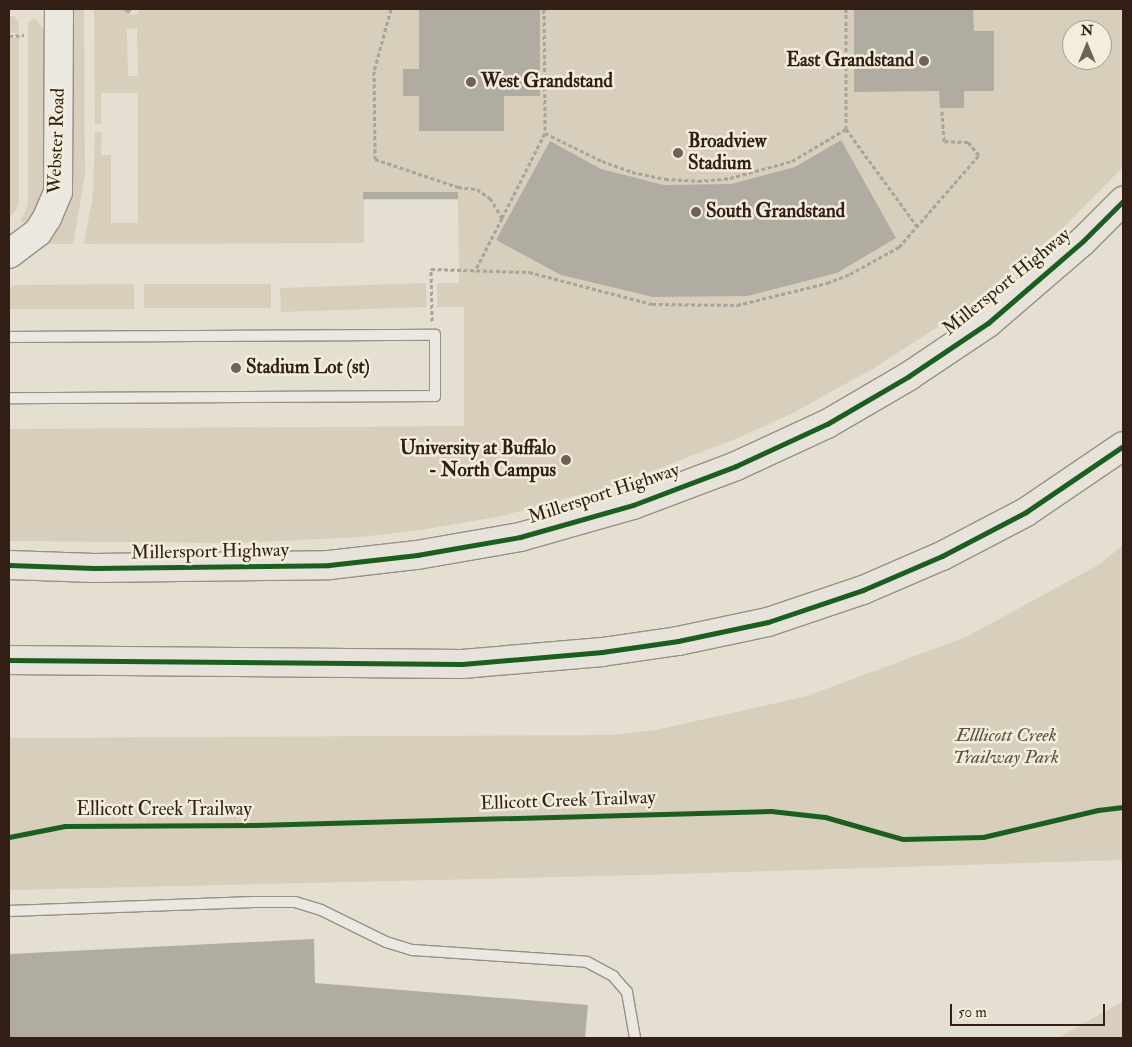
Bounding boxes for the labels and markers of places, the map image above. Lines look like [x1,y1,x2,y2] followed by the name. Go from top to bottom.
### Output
[786,50,914,72] place label: East Grandstand
[918,55,930,67] marker: East Grandstand
[481,71,613,93] place label: West Grandstand
[465,76,477,88] marker: West Grandstand
[688,131,766,175] place label: Broadview Stadium
[672,147,684,159] marker: Broadview Stadium
[706,201,845,223] place label: South Grandstand
[690,206,702,218] marker: South Grandstand
[246,357,370,379] place label: Stadium Lot (st)
[230,362,242,374] marker: Stadium Lot (st)
[400,438,556,482] place label: University at Buffalo - North Campus
[560,454,572,466] marker: University at Buffalo - North Campus

